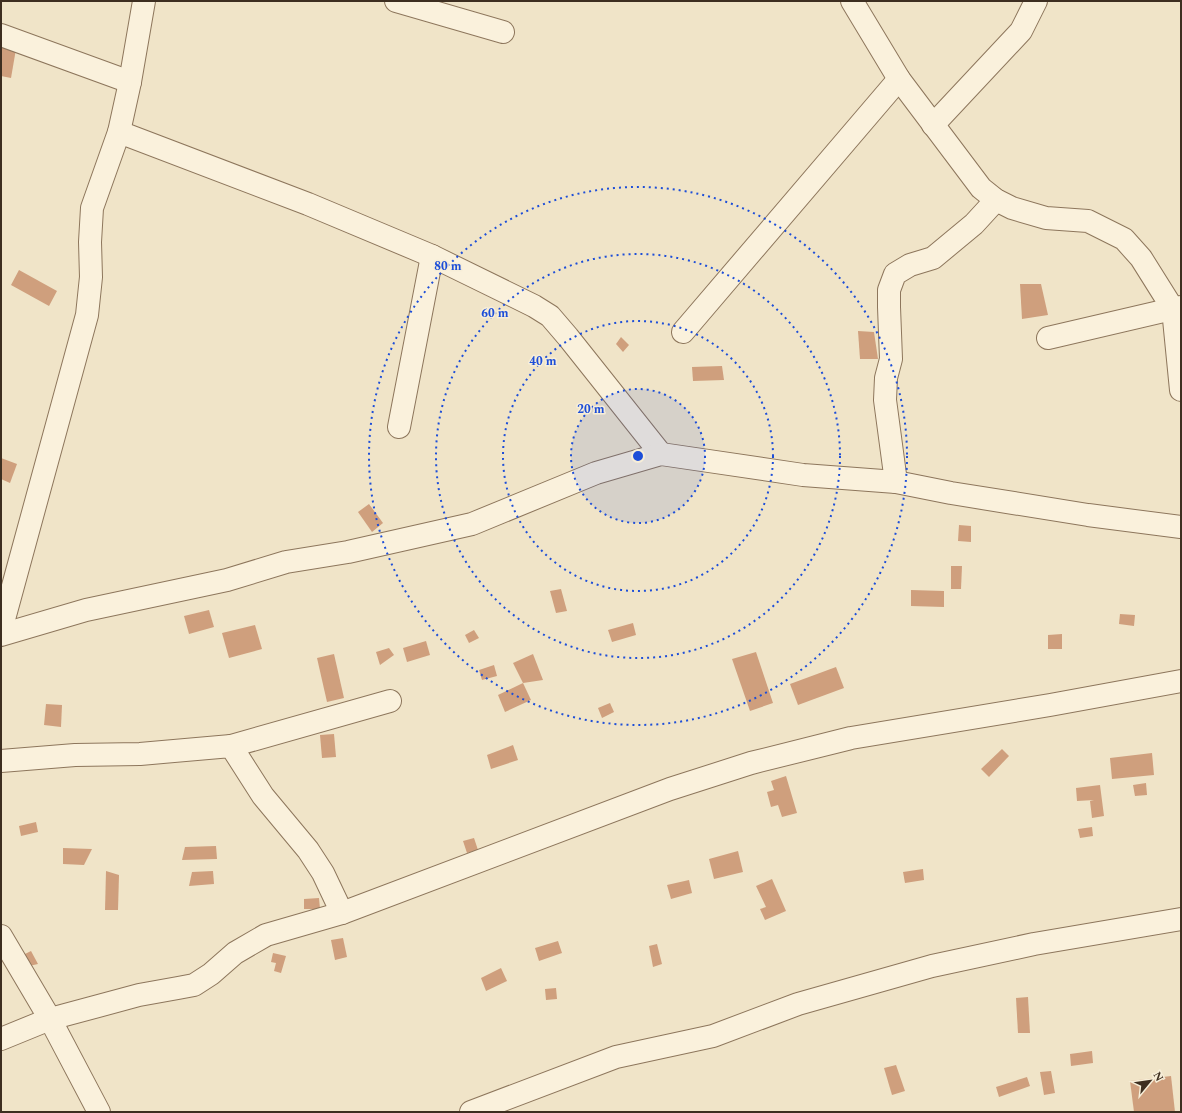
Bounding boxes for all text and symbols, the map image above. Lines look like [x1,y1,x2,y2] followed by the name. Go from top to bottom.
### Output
[434,257,462,276] text: 80 m
[481,304,509,323] text: 60 m
[529,352,557,371] text: 40 m
[577,400,605,419] text: 20 m
[631,449,645,463] centre of rings
[1130,1061,1170,1101] north arrow
[1149,1068,1168,1084] text: N

